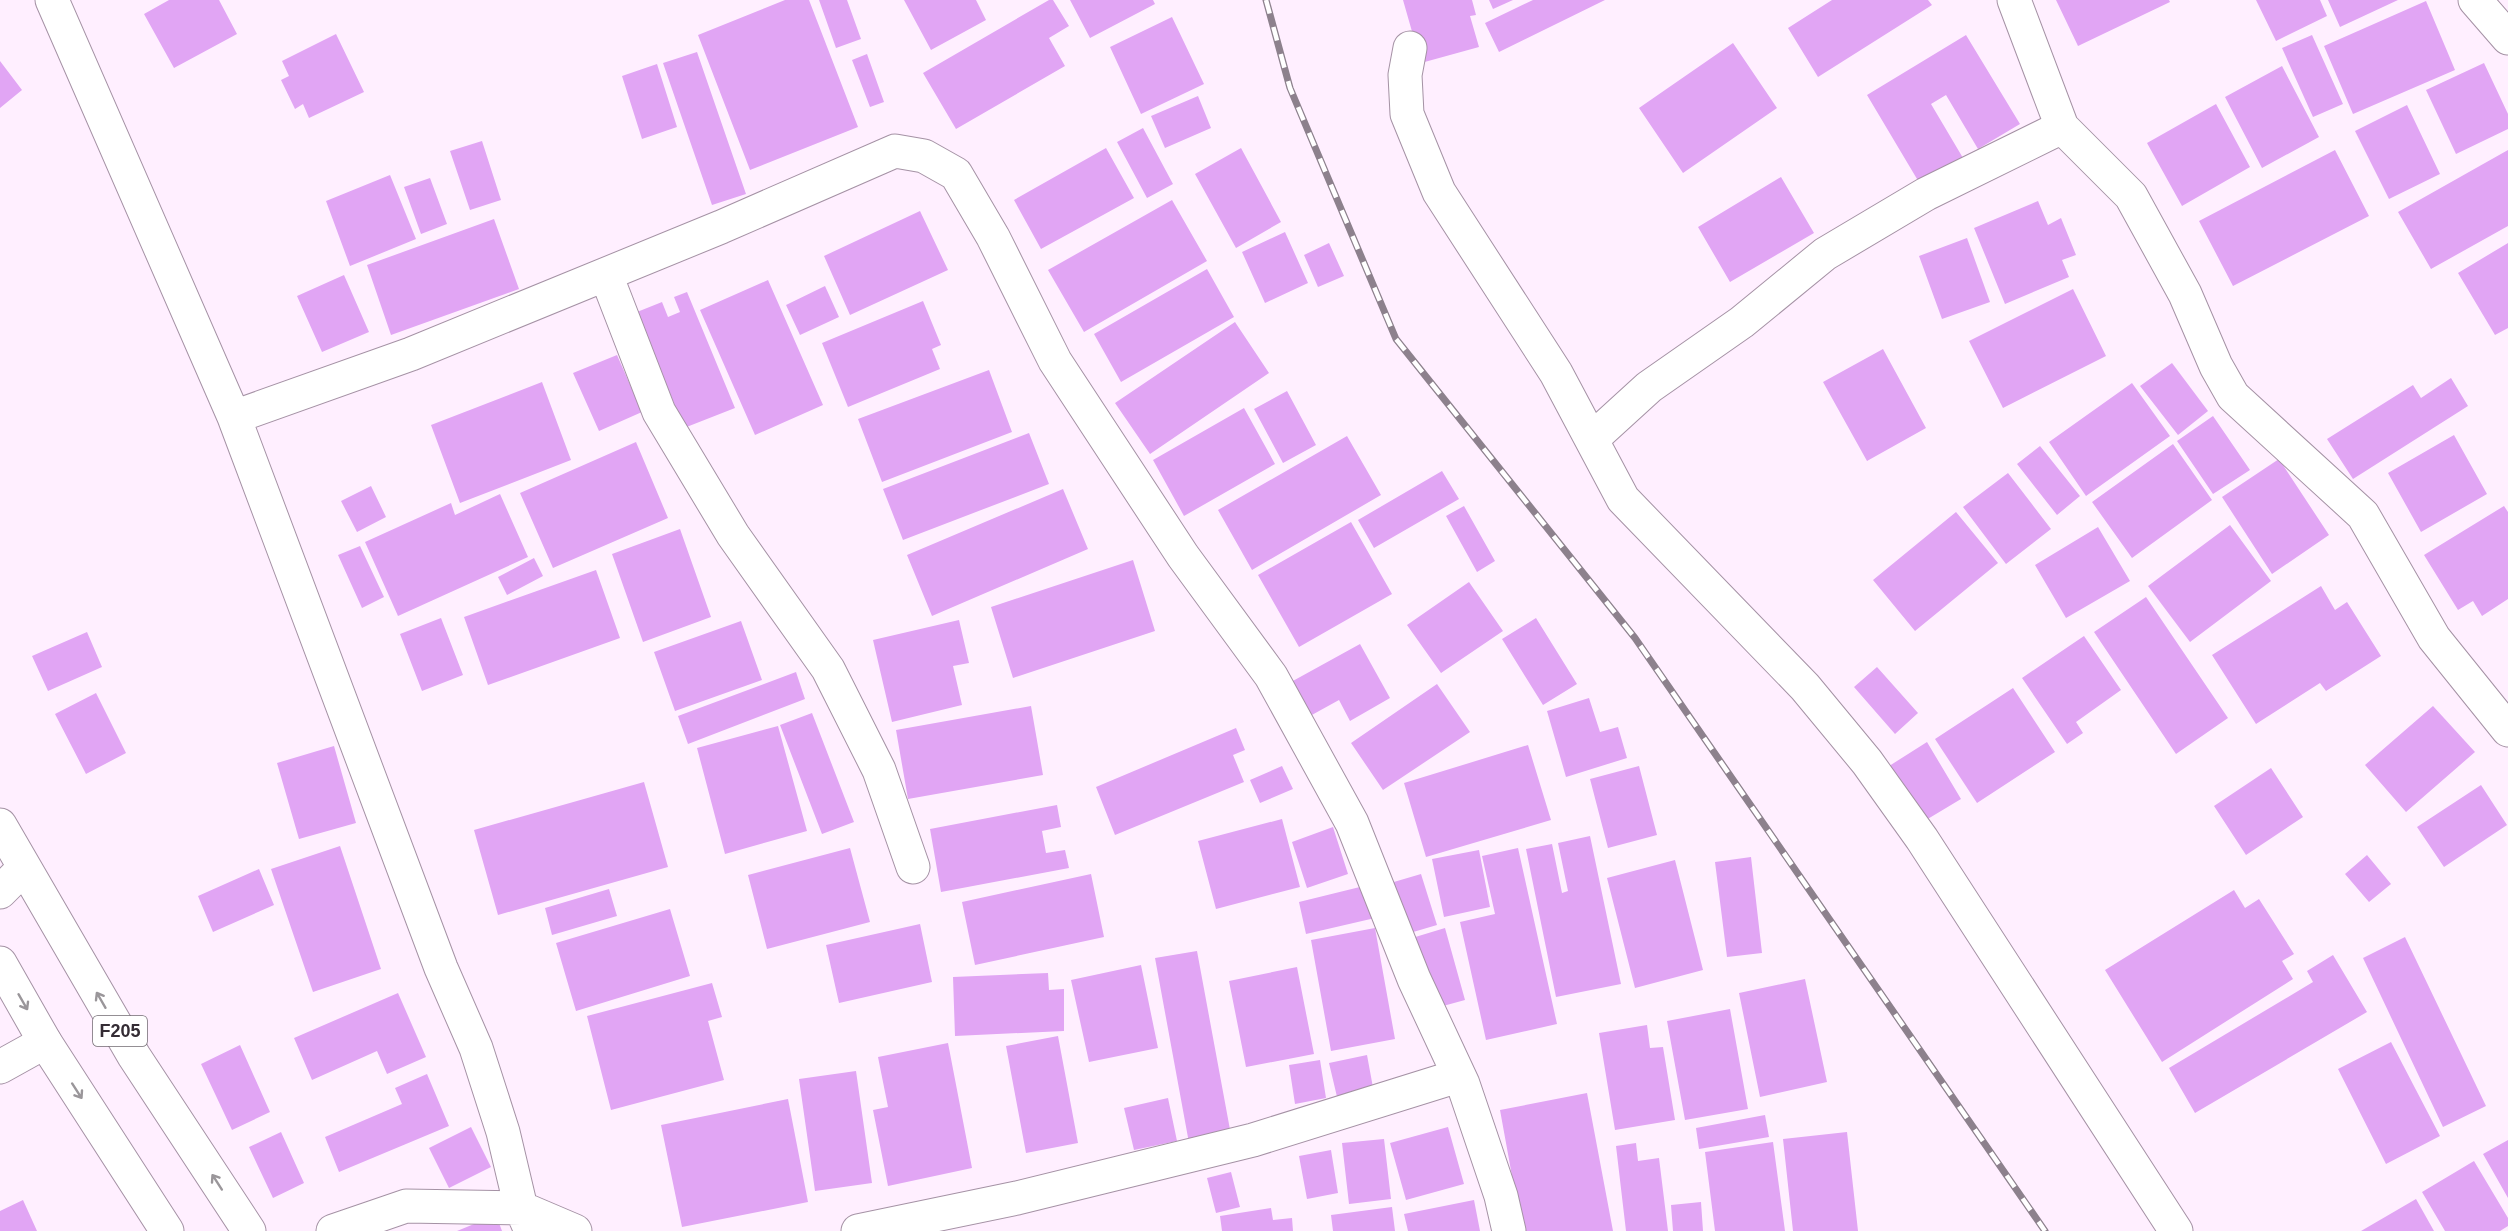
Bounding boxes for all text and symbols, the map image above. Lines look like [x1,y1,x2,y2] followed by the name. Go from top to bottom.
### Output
[95,992,107,1009] one-way arrow
[17,993,29,1010] one-way arrow
[93,1016,147,1046] road number: F205
[71,1082,83,1099] one-way arrow
[211,1174,223,1191] one-way arrow

